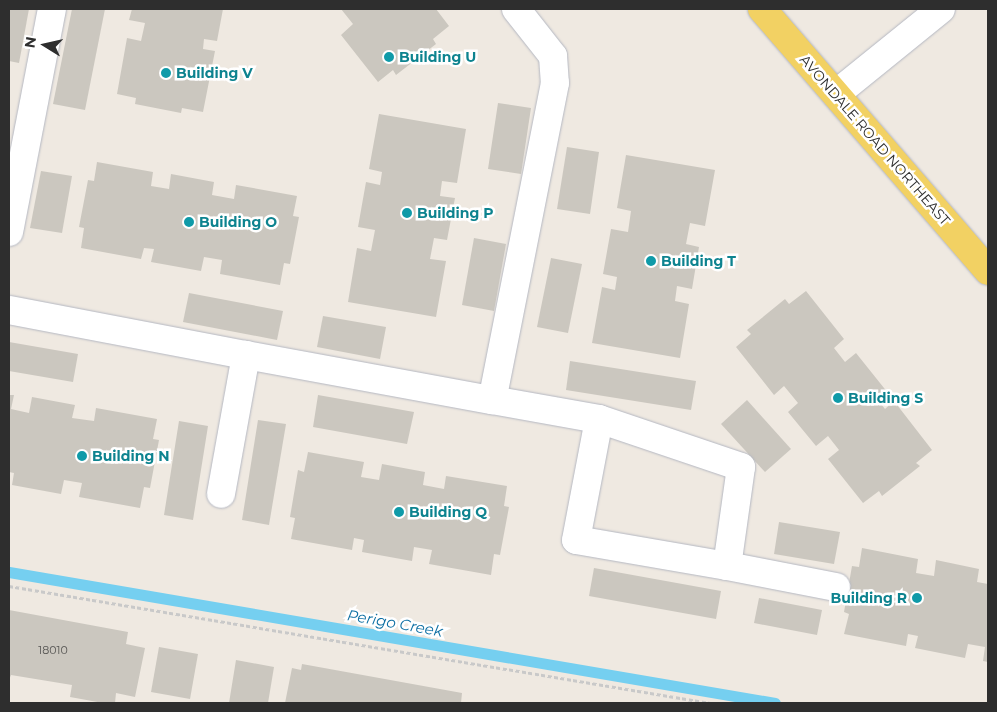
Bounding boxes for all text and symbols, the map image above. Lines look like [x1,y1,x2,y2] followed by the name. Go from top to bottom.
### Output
[20,20,70,70] north arrow
[20,35,40,50] text: N
[399,49,476,65] place label: Building U
[383,51,395,63] marker: Building U
[796,51,954,229] street label: AVONDALE ROAD NORTHEAST
[176,65,253,81] place label: Building V
[160,67,172,79] marker: Building V
[417,205,493,221] place label: Building P
[401,207,413,219] marker: Building P
[199,214,277,230] place label: Building O
[183,216,195,228] marker: Building O
[661,253,736,269] place label: Building T
[645,255,657,267] marker: Building T
[848,390,923,406] place label: Building S
[832,392,844,404] marker: Building S
[92,448,169,464] place label: Building N
[76,450,88,462] marker: Building N
[409,504,487,520] place label: Building Q
[393,506,405,518] marker: Building Q
[831,590,907,606] place label: Building R
[911,592,923,604] marker: Building R
[346,606,444,640] water label: Perigo Creek
[38,643,68,657] house number: 18010

